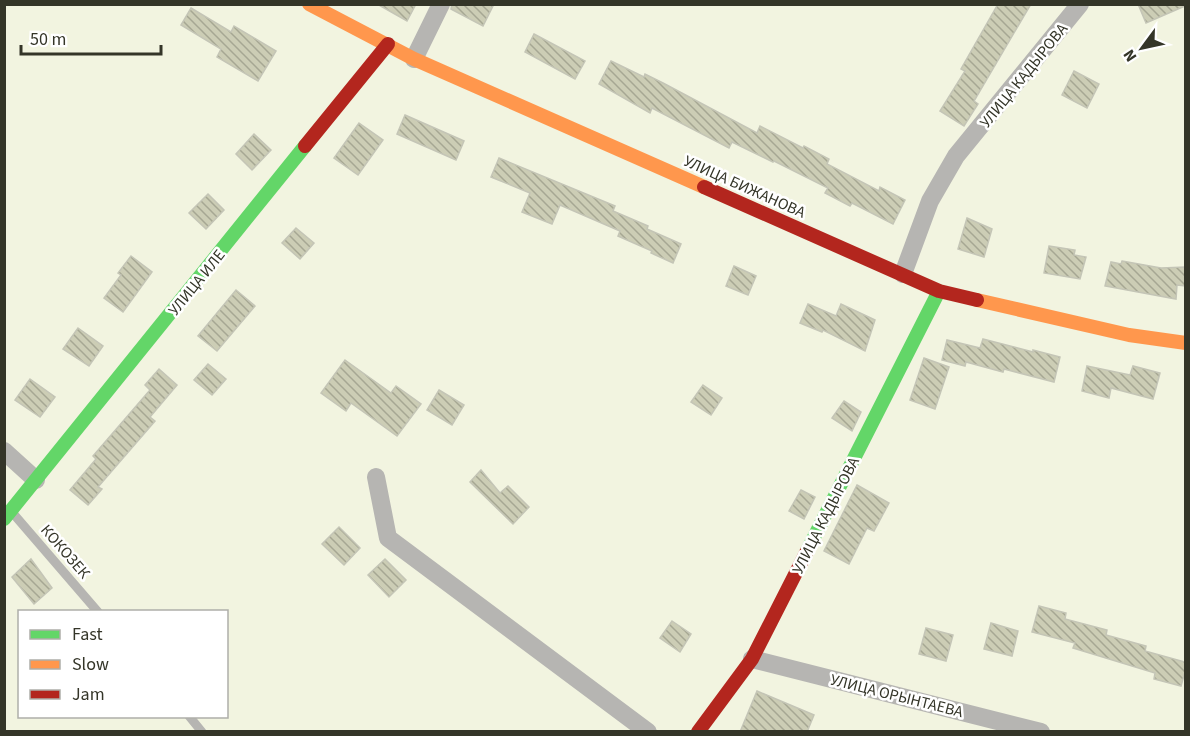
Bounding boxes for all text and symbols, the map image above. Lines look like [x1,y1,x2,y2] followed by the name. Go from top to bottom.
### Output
[21,18,160,56] scale bar
[975,18,1073,133] street label: УЛИЦА КАДЫРОВА
[1112,18,1172,78] north arrow
[30,27,66,52] text: 50 m
[1118,45,1142,66] text: N
[680,150,809,224] street label: УЛИЦА БИЖАНОВА
[163,245,230,320] street label: УЛИЦА ИЛЕ
[787,453,865,578] street label: УЛИЦА КАДЫРОВА
[35,520,95,584] street label: КОКОЗЕК
[18,610,228,718] legend
[72,622,103,647] text: Fast
[72,652,109,677] text: Slow
[828,669,966,723] street label: УЛИЦА ОРЫНТАЕВА
[72,682,105,707] text: Jam

